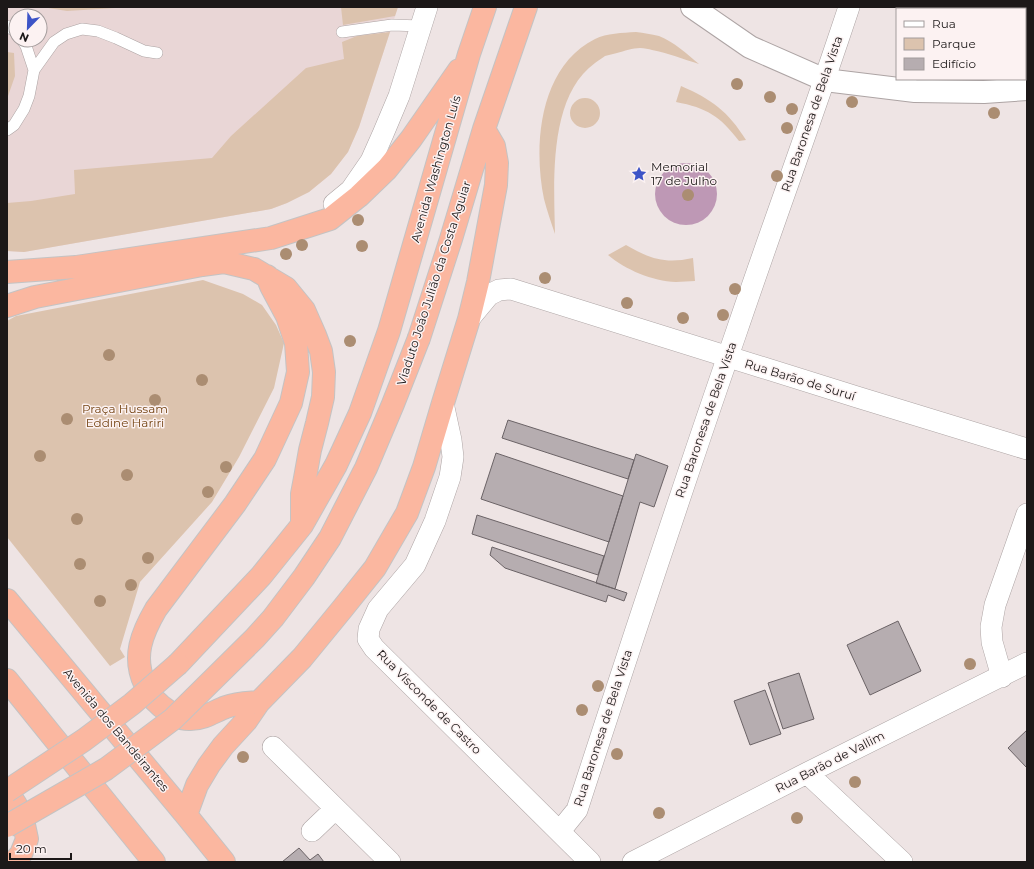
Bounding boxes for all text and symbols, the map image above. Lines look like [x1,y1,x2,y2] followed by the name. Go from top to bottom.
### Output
[8,8,48,48] north arrow
[896,8,1026,80] legend
[932,16,956,31] text: Rua
[17,29,31,45] text: N
[778,34,845,194] street label: Rua Baronesa de Bela Vista
[932,36,976,51] text: Parque
[932,56,976,71] text: Edifício
[407,93,464,244] street label: Avenida Washington Luís
[651,159,717,188] place label: Memorial 17 de Julho
[630,165,648,183] place icon: Memorial 17 de Julho
[393,178,474,387] street label: Viaduto João Julião da Costa Aguiar
[672,340,739,500] street label: Rua Baronesa de Bela Vista
[743,356,858,404] street label: Rua Barão de Suruí
[82,401,168,430] park label: Praça Hussam Eddine Hariri
[374,646,485,757] street label: Rua Visconde de Castro
[570,648,635,808] street label: Rua Baronesa de Bela Vista
[60,665,172,794] street label: Avenida dos Bandeirantes
[773,727,887,796] street label: Rua Barão de Vallim
[10,835,71,861] scale bar
[16,841,47,856] text: 20 m

